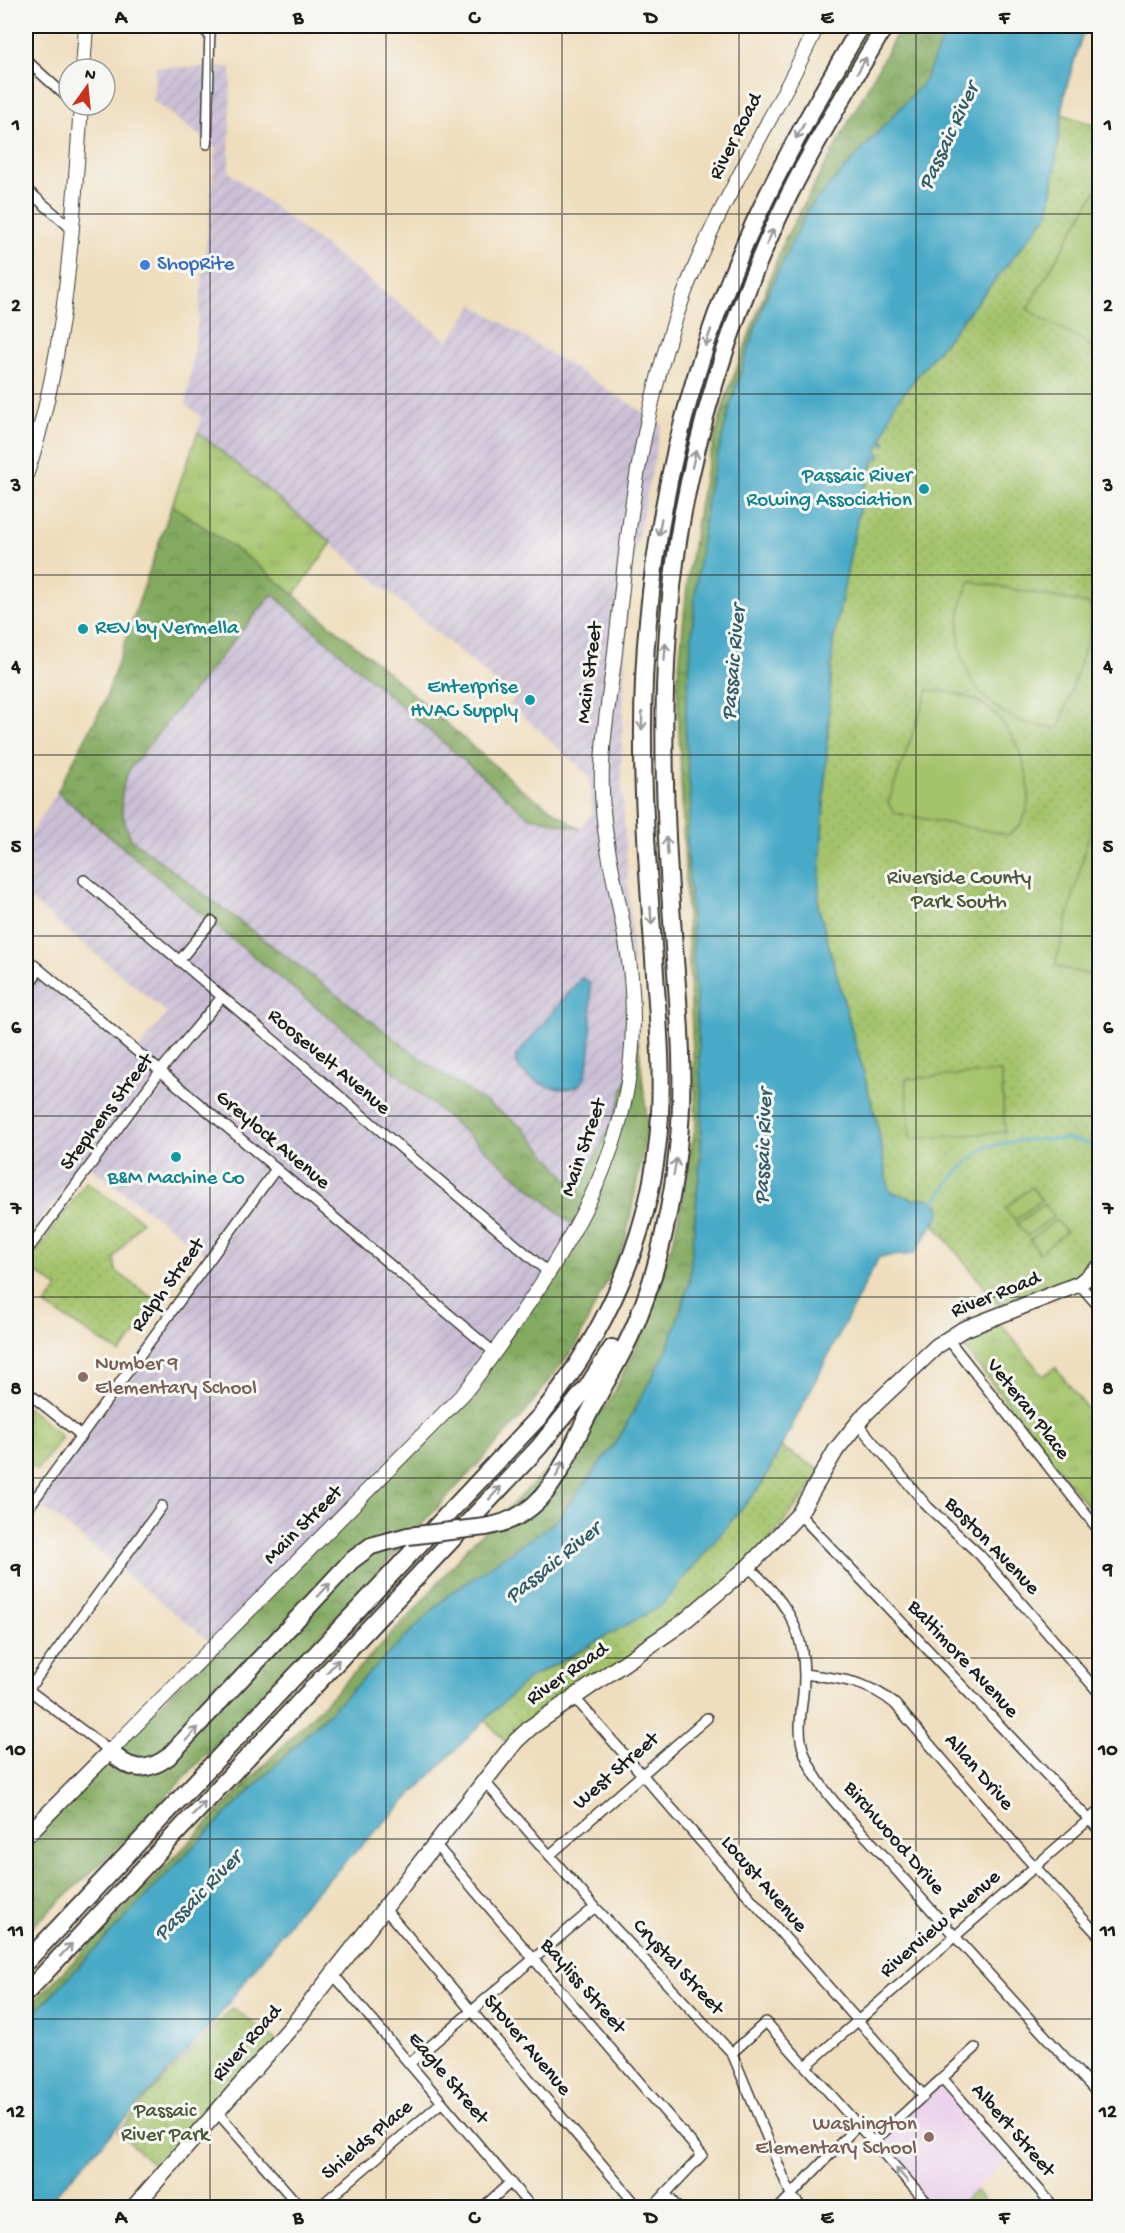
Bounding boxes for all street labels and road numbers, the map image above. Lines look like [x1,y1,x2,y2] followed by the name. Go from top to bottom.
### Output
[705,88,770,185] street label: River Road
[572,619,610,725] street label: Main Street
[261,1004,395,1122] street label: Roosevelt Avenue
[56,1048,162,1177] street label: Stephens Street
[210,1086,335,1197] street label: Greylock Avenue
[557,1094,614,1200] street label: Main Street
[127,1232,213,1338] street label: Ralph Street
[948,1266,1046,1325] street label: River Road
[979,1354,1075,1467] street label: Veteran Place
[259,1479,351,1571] street label: Main Street
[937,1492,1045,1602] street label: Boston Avenue
[900,1595,1024,1725] street label: Baltimore Avenue
[522,1637,615,1712] street label: River Road
[569,1726,667,1816] street label: West Street
[938,1729,1019,1818] street label: Allan Drive
[836,1776,950,1902] street label: Birchwood Drive
[714,1832,813,1939] street label: Locust Avenue
[875,1865,1007,1984] street label: Riverview Avenue
[626,1915,730,2023] street label: Crystal Street
[533,1933,632,2042] street label: Bayliss Street
[476,1990,576,2103] street label: Stover Avenue
[208,1999,289,2088] street label: River Road
[401,2028,494,2132] street label: Eagle Street
[965,2079,1061,2185] street label: Albert Street
[317,2095,420,2187] street label: Shields Place

